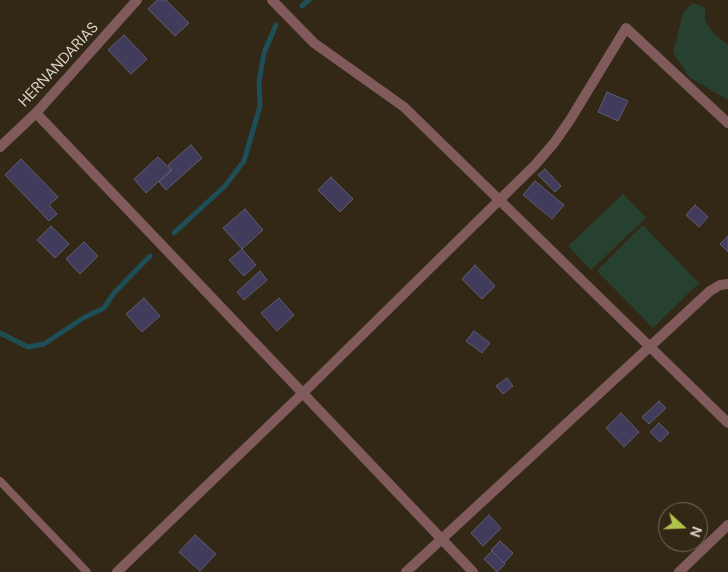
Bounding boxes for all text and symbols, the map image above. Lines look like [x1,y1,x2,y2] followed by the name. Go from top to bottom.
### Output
[15,19,103,111] street label: HERNANDARIAS
[658,502,708,552] north arrow
[686,524,706,540] text: N

